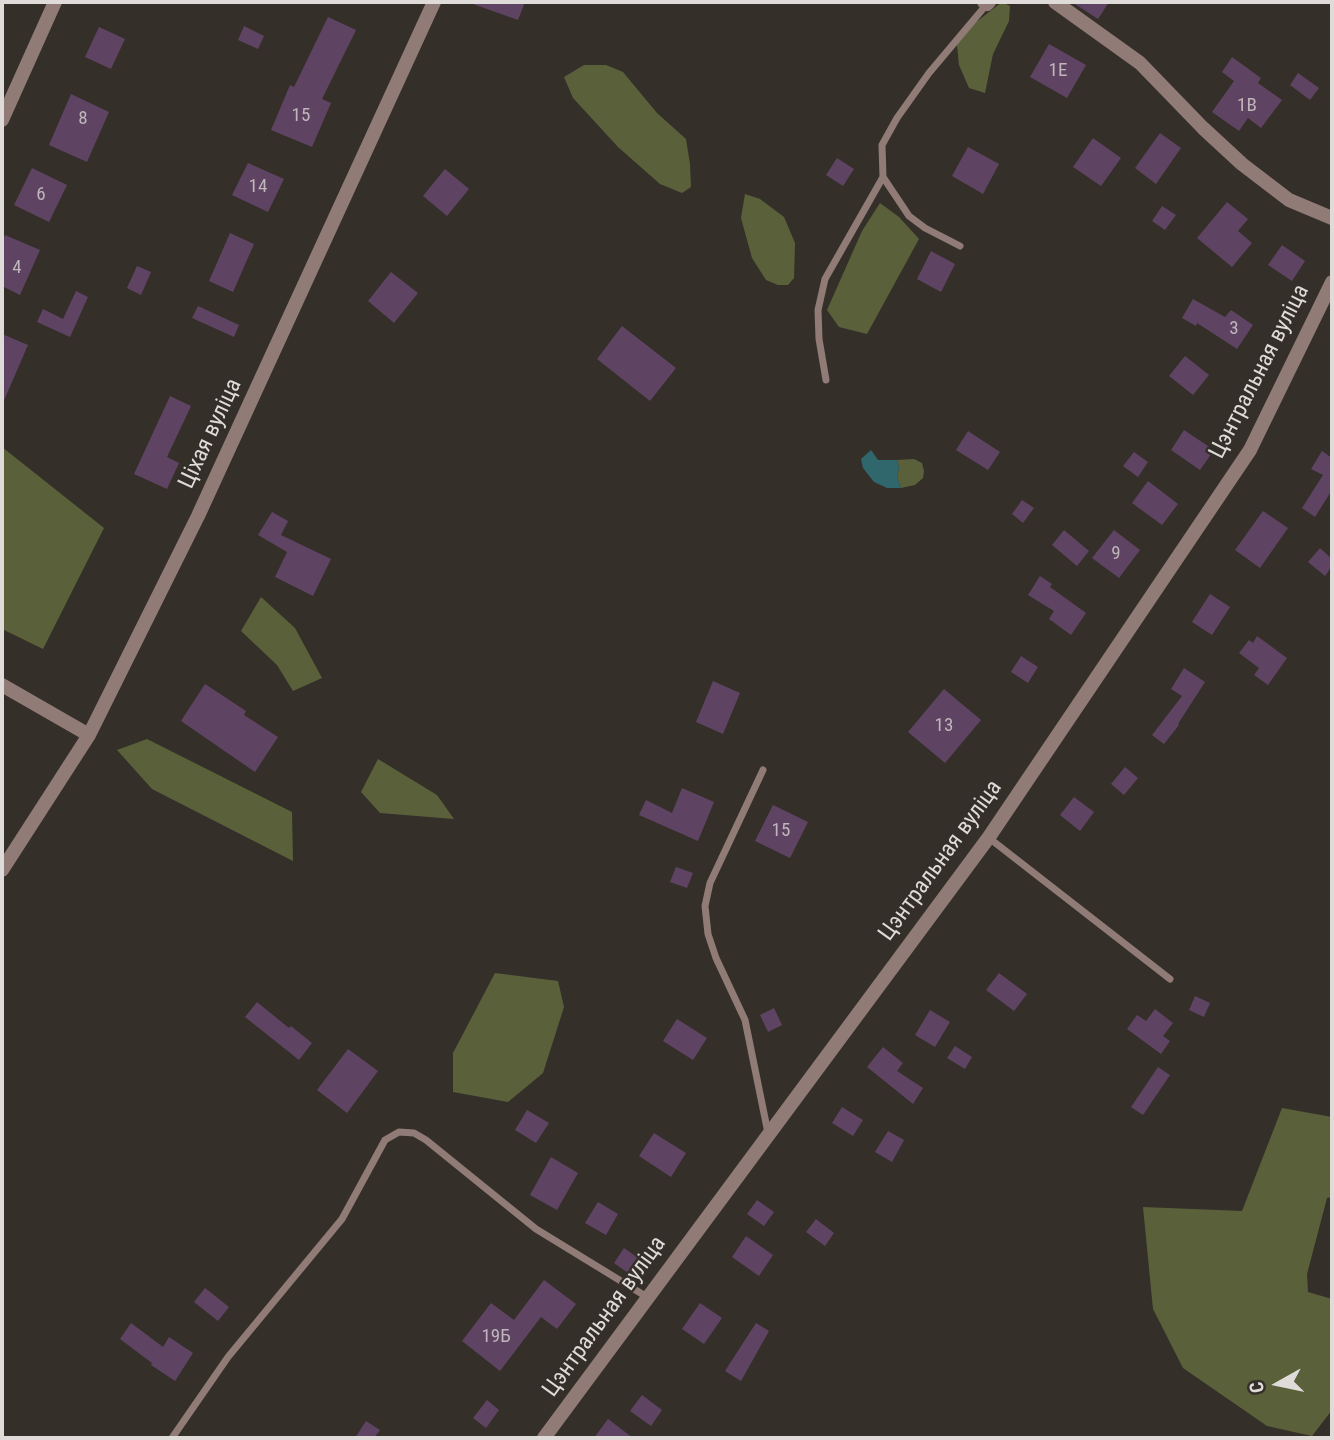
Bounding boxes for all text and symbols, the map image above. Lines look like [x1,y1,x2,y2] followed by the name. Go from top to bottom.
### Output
[1049,60,1067,82] house number: 1Е
[1237,95,1257,117] house number: 1В
[292,105,310,127] house number: 15
[78,108,88,130] house number: 8
[249,176,267,198] house number: 14
[36,184,46,206] house number: 6
[12,257,22,279] house number: 4
[1204,280,1316,464] street label: Цэнтральная вуліца
[1229,318,1239,340] house number: 3
[174,375,248,493] street label: Ціхая вуліца
[1111,543,1121,565] house number: 9
[935,715,953,737] house number: 13
[873,775,1009,947] street label: Цэнтральная вуліца
[772,820,790,842] house number: 15
[537,1231,673,1403] street label: Цэнтральная вуліца
[481,1326,511,1348] house number: 19Б
[1243,1349,1313,1419] north arrow
[1245,1380,1269,1395] text: С

